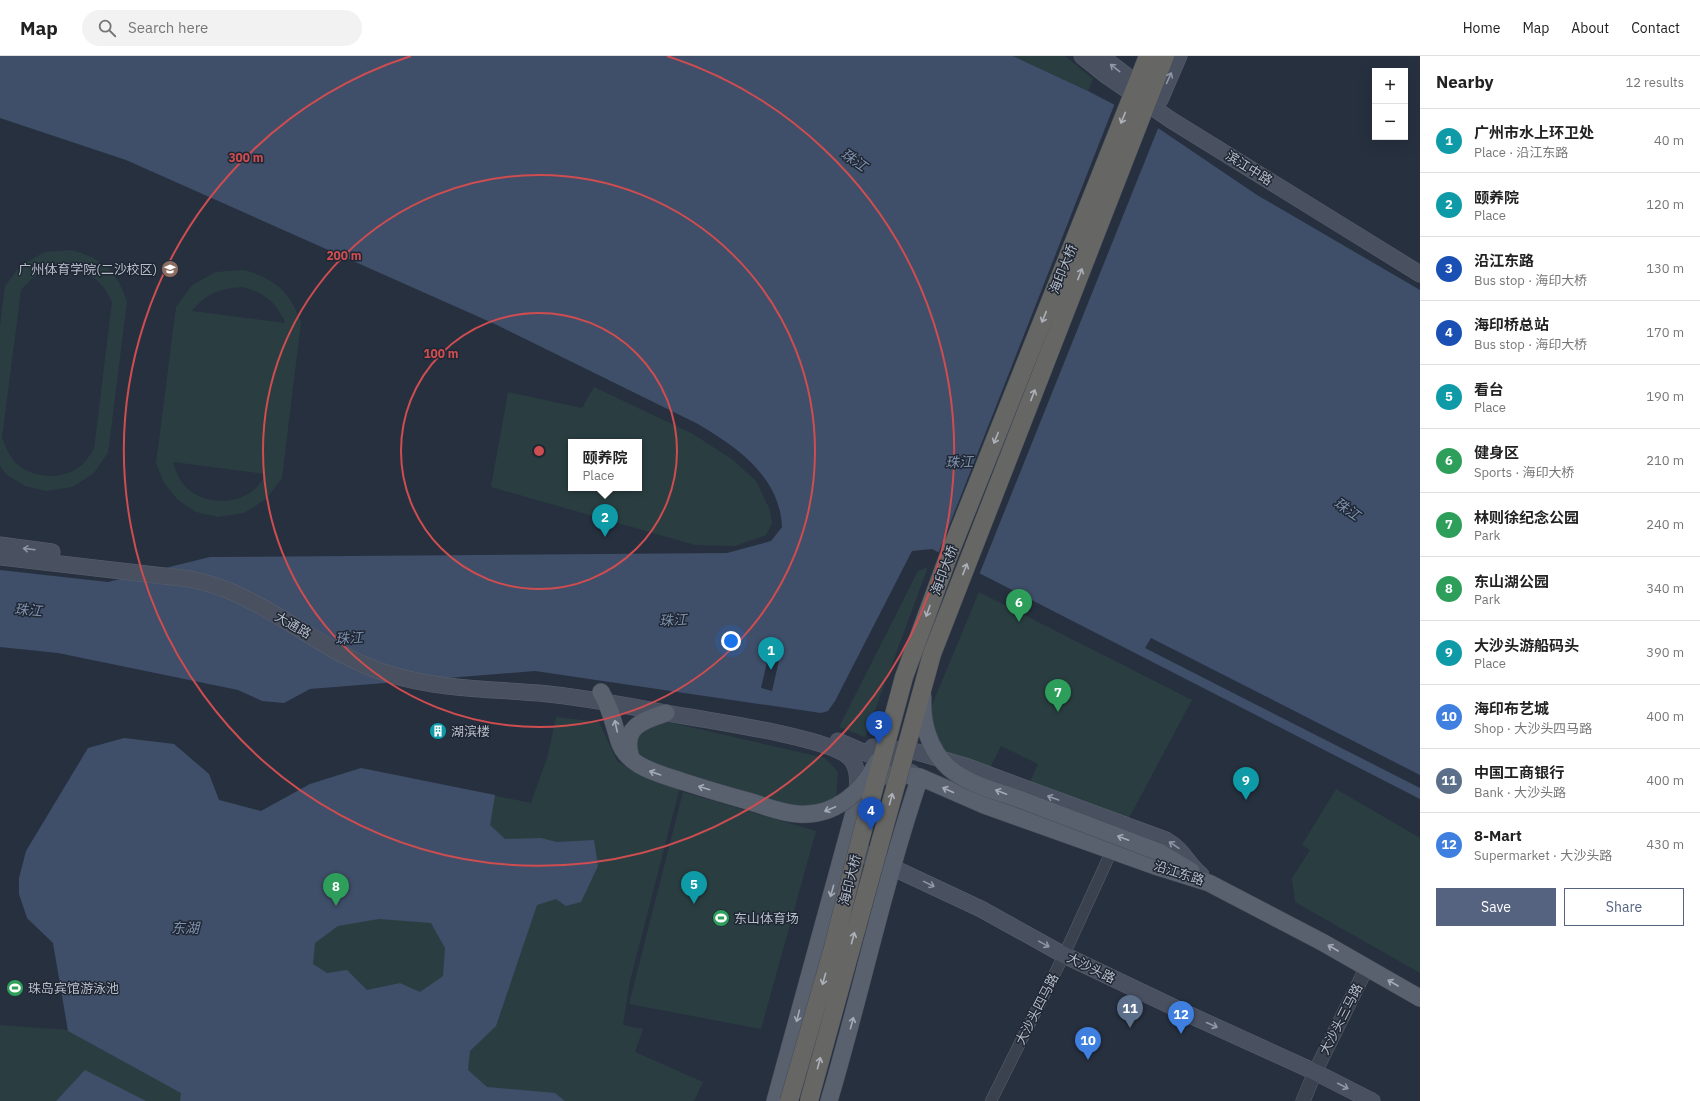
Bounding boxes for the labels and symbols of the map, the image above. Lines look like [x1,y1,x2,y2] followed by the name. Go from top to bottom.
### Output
[1110,63,1121,72] one-way arrow
[1166,73,1174,85] one-way arrow
[1119,112,1127,124] one-way arrow
[837,145,872,177] water label: 珠江
[1222,147,1276,189] street label: 滨江中路
[228,150,264,165] text: 300 m
[1045,242,1081,296] street label: 海印大桥
[326,248,362,263] text: 200 m
[160,259,180,279] school or university icon: 广州体育学院(二沙校区)
[18,261,157,278] place label: 广州体育学院(二沙校区)
[1076,269,1084,281] one-way arrow
[1040,311,1048,323] one-way arrow
[423,346,459,361] text: 100 m
[1029,390,1037,402] one-way arrow
[992,431,999,443] one-way arrow
[532,444,546,458] centre of rings
[945,452,975,471] water label: 珠江
[1330,494,1365,526] water label: 珠江
[592,504,618,537] pin: 2
[927,543,961,597] street label: 海印大桥
[23,545,36,552] one-way arrow
[962,563,970,575] one-way arrow
[1006,589,1032,622] pin: 6
[13,600,45,620] water label: 珠江
[924,605,932,617] one-way arrow
[272,608,314,642] street label: 大通路
[659,610,689,630] water label: 珠江
[335,628,365,648] water label: 珠江
[721,631,741,651] your location
[758,637,784,670] pin: 1
[1045,679,1071,712] pin: 7
[866,711,892,744] pin: 3
[611,720,619,733] one-way arrow
[428,721,448,741] building icon: 湖滨楼
[451,723,490,740] place label: 湖滨楼
[1233,767,1259,800] pin: 9
[650,768,662,776] one-way arrow
[698,784,711,791] one-way arrow
[943,786,955,793] one-way arrow
[995,788,1007,796] one-way arrow
[888,793,895,806] one-way arrow
[1047,793,1059,801] one-way arrow
[858,797,884,830] pin: 4
[824,805,836,813] one-way arrow
[1117,834,1129,842] one-way arrow
[1168,841,1179,849] one-way arrow
[835,853,865,907] street label: 海印大桥
[1152,857,1206,889] street label: 沿江东路
[681,871,707,904] pin: 5
[323,873,349,906] pin: 8
[923,881,935,888] one-way arrow
[828,884,835,897] one-way arrow
[711,908,731,928] sports icon: 东山体育场
[734,910,799,927] place label: 东山体育场
[171,919,201,937] water label: 东湖
[850,932,857,945] one-way arrow
[1038,940,1050,948] one-way arrow
[1327,944,1339,952] one-way arrow
[1064,949,1118,987] street label: 大沙头路
[1012,970,1062,1048] street label: 大沙头四马路
[820,972,827,985] one-way arrow
[5,978,25,998] sports icon: 珠岛宾馆游泳池
[1388,978,1400,986] one-way arrow
[28,980,119,997] place label: 珠岛宾馆游泳池
[1316,980,1366,1058] street label: 大沙头三马路
[1117,995,1143,1028] pin: 11
[1168,1001,1194,1034] pin: 12
[794,1009,801,1022] one-way arrow
[849,1017,856,1030] one-way arrow
[1205,1022,1217,1029] one-way arrow
[1075,1027,1101,1060] pin: 10
[816,1057,823,1070] one-way arrow
[1337,1083,1349,1091] one-way arrow

